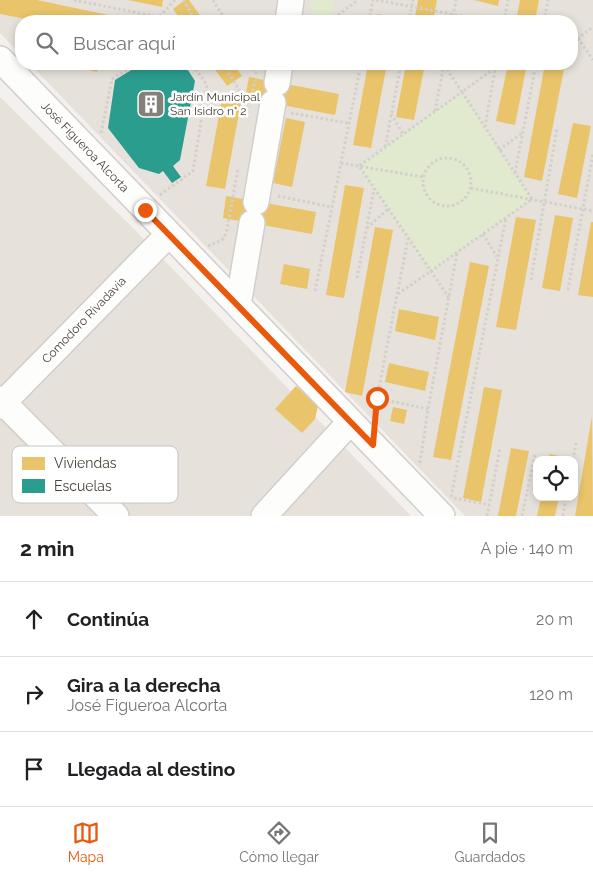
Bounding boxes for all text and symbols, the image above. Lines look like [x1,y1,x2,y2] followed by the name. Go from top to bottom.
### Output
[15,15,578,70] search box
[33,29,61,57] icon: search
[73,32,175,54] text: Buscar aquí
[136,89,166,119] building icon: Jardín Municipal San Isidro n° 2
[170,90,261,118] place label: Jardín Municipal San Isidro n° 2
[38,99,132,195] street label: José Figueroa Alcorta
[134,199,157,222] route end
[39,274,129,366] street label: Comodoro Rivadavia
[366,387,389,410] route start
[12,446,178,503] legend
[54,455,117,471] text: Viviendas
[533,456,578,501] map controls
[533,456,578,501] button: locate
[54,478,112,494] text: Escuelas
[20,536,74,561] text: 2 min
[481,539,573,558] text: A pie · 140 m
[20,605,48,633] icon: ahead
[67,608,149,630] text: Continúa
[536,610,573,629] text: 20 m
[67,674,221,696] text: Gira a la derecha
[20,680,48,708] icon: right
[529,685,573,704] text: 120 m
[67,696,227,715] text: José Figueroa Alcorta
[20,755,48,783] icon: arrive
[67,758,235,780] text: Llegada al destino
[68,819,104,865] tab: Mapa
[239,819,319,865] tab: Cómo llegar
[454,819,525,865] tab: Guardados

